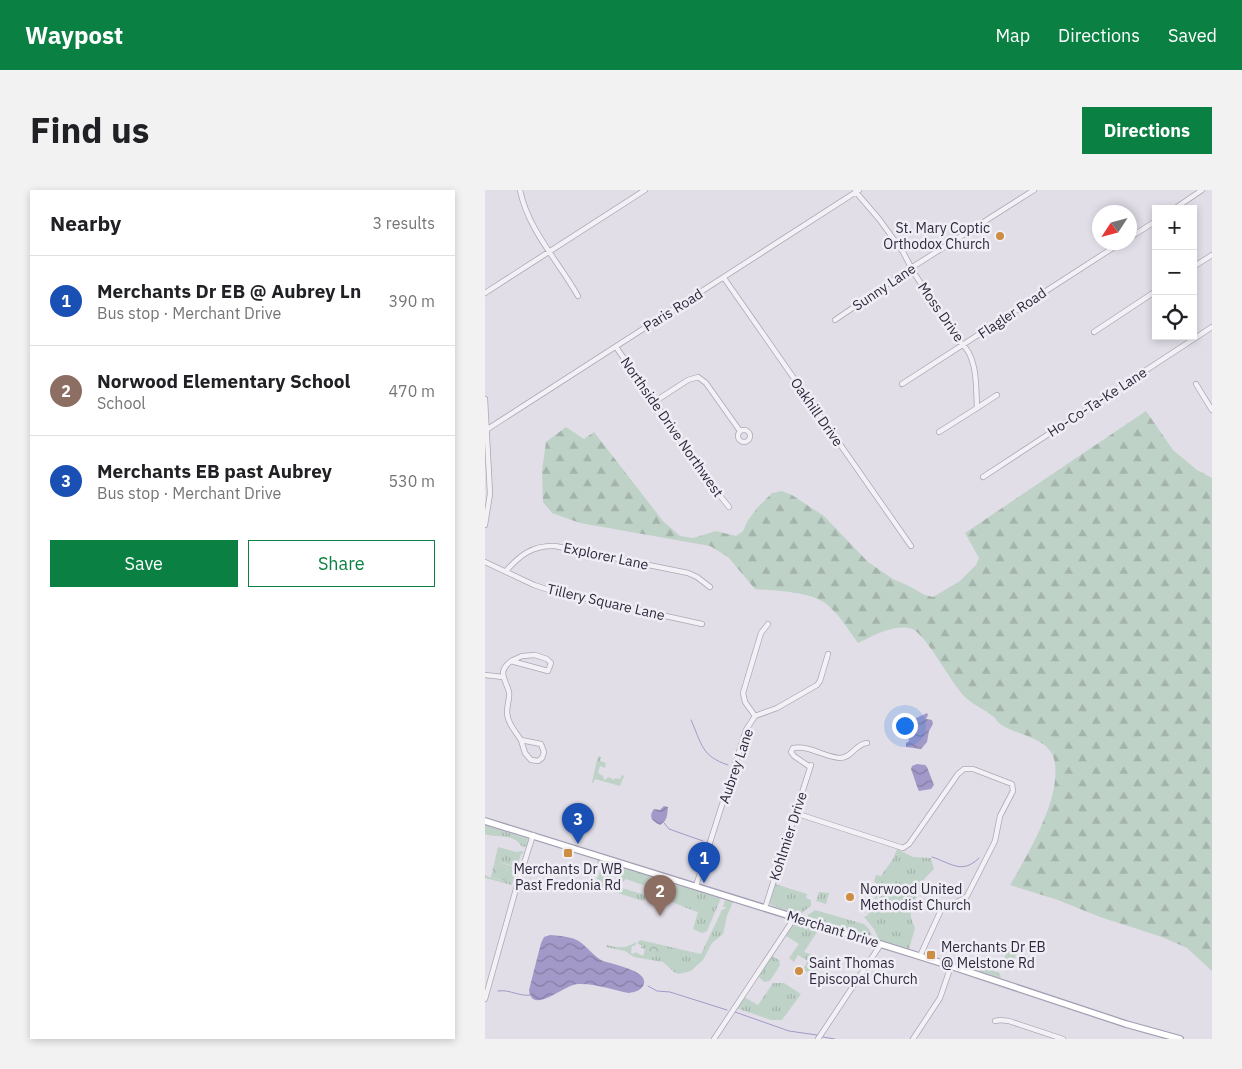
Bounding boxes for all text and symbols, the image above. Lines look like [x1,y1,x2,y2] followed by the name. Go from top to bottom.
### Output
[25,19,123,51] text: Waypost
[995,24,1030,47] text: Map
[1058,24,1140,47] text: Directions
[1168,24,1217,47] text: Saved
[30,107,149,153] text: Find us
[1082,107,1212,154] button: Directions
[1092,205,1137,250] north arrow
[1152,205,1197,340] map controls
[1152,205,1197,250] button: +
[50,209,121,237] text: Nearby
[372,213,435,233] text: 3 results
[883,219,990,253] place label: St. Mary Coptic Orthodox Church
[994,230,1006,242] marker: St. Mary Coptic Orthodox Church
[1152,250,1197,295] button: −
[849,259,919,315] street label: Sunny Lane
[97,279,361,303] text: Merchants Dr EB @ Aubrey Ln
[914,279,968,345] street label: Moss Drive
[974,284,1050,342] street label: Flagler Road
[640,285,706,335] street label: Paris Road
[61,291,71,311] text: 1
[388,291,435,311] text: 390 m
[1152,295,1197,340] button: locate
[97,303,281,323] text: Bus stop · Merchant Drive
[617,354,727,501] street label: Northside Drive Northwest
[1044,363,1150,441] street label: Ho-Co-Ta-Ke Lane
[97,369,350,393] text: Norwood Elementary School
[787,374,847,450] street label: Oakhill Drive
[61,381,71,401] text: 2
[388,381,435,401] text: 470 m
[97,393,146,413] text: School
[97,459,332,483] text: Merchants EB past Aubrey
[61,471,71,491] text: 3
[388,471,435,491] text: 530 m
[97,483,281,503] text: Bus stop · Merchant Drive
[562,538,650,574] street label: Explorer Lane
[50,540,238,587] button: Save
[248,540,435,587] button: Share
[545,580,667,624] street label: Tillery Square Lane
[892,713,918,739] your location
[715,726,757,806] street label: Aubrey Lane
[765,789,811,883] street label: Kohlmier Drive
[562,803,594,844] pin: 3
[688,842,720,883] pin: 1
[562,847,574,859] marker: Merchants Dr WB Past Fredonia Rd
[513,860,623,894] place label: Merchants Dr WB Past Fredonia Rd
[644,875,676,916] pin: 2
[860,880,971,914] place label: Norwood United Methodist Church
[844,891,856,903] marker: Norwood United Methodist Church
[785,906,881,952] street label: Merchant Drive
[941,938,1046,972] place label: Merchants Dr EB @ Melstone Rd
[925,949,937,961] marker: Merchants Dr EB @ Melstone Rd
[809,954,918,988] place label: Saint Thomas Episcopal Church
[793,965,805,977] marker: Saint Thomas Episcopal Church

